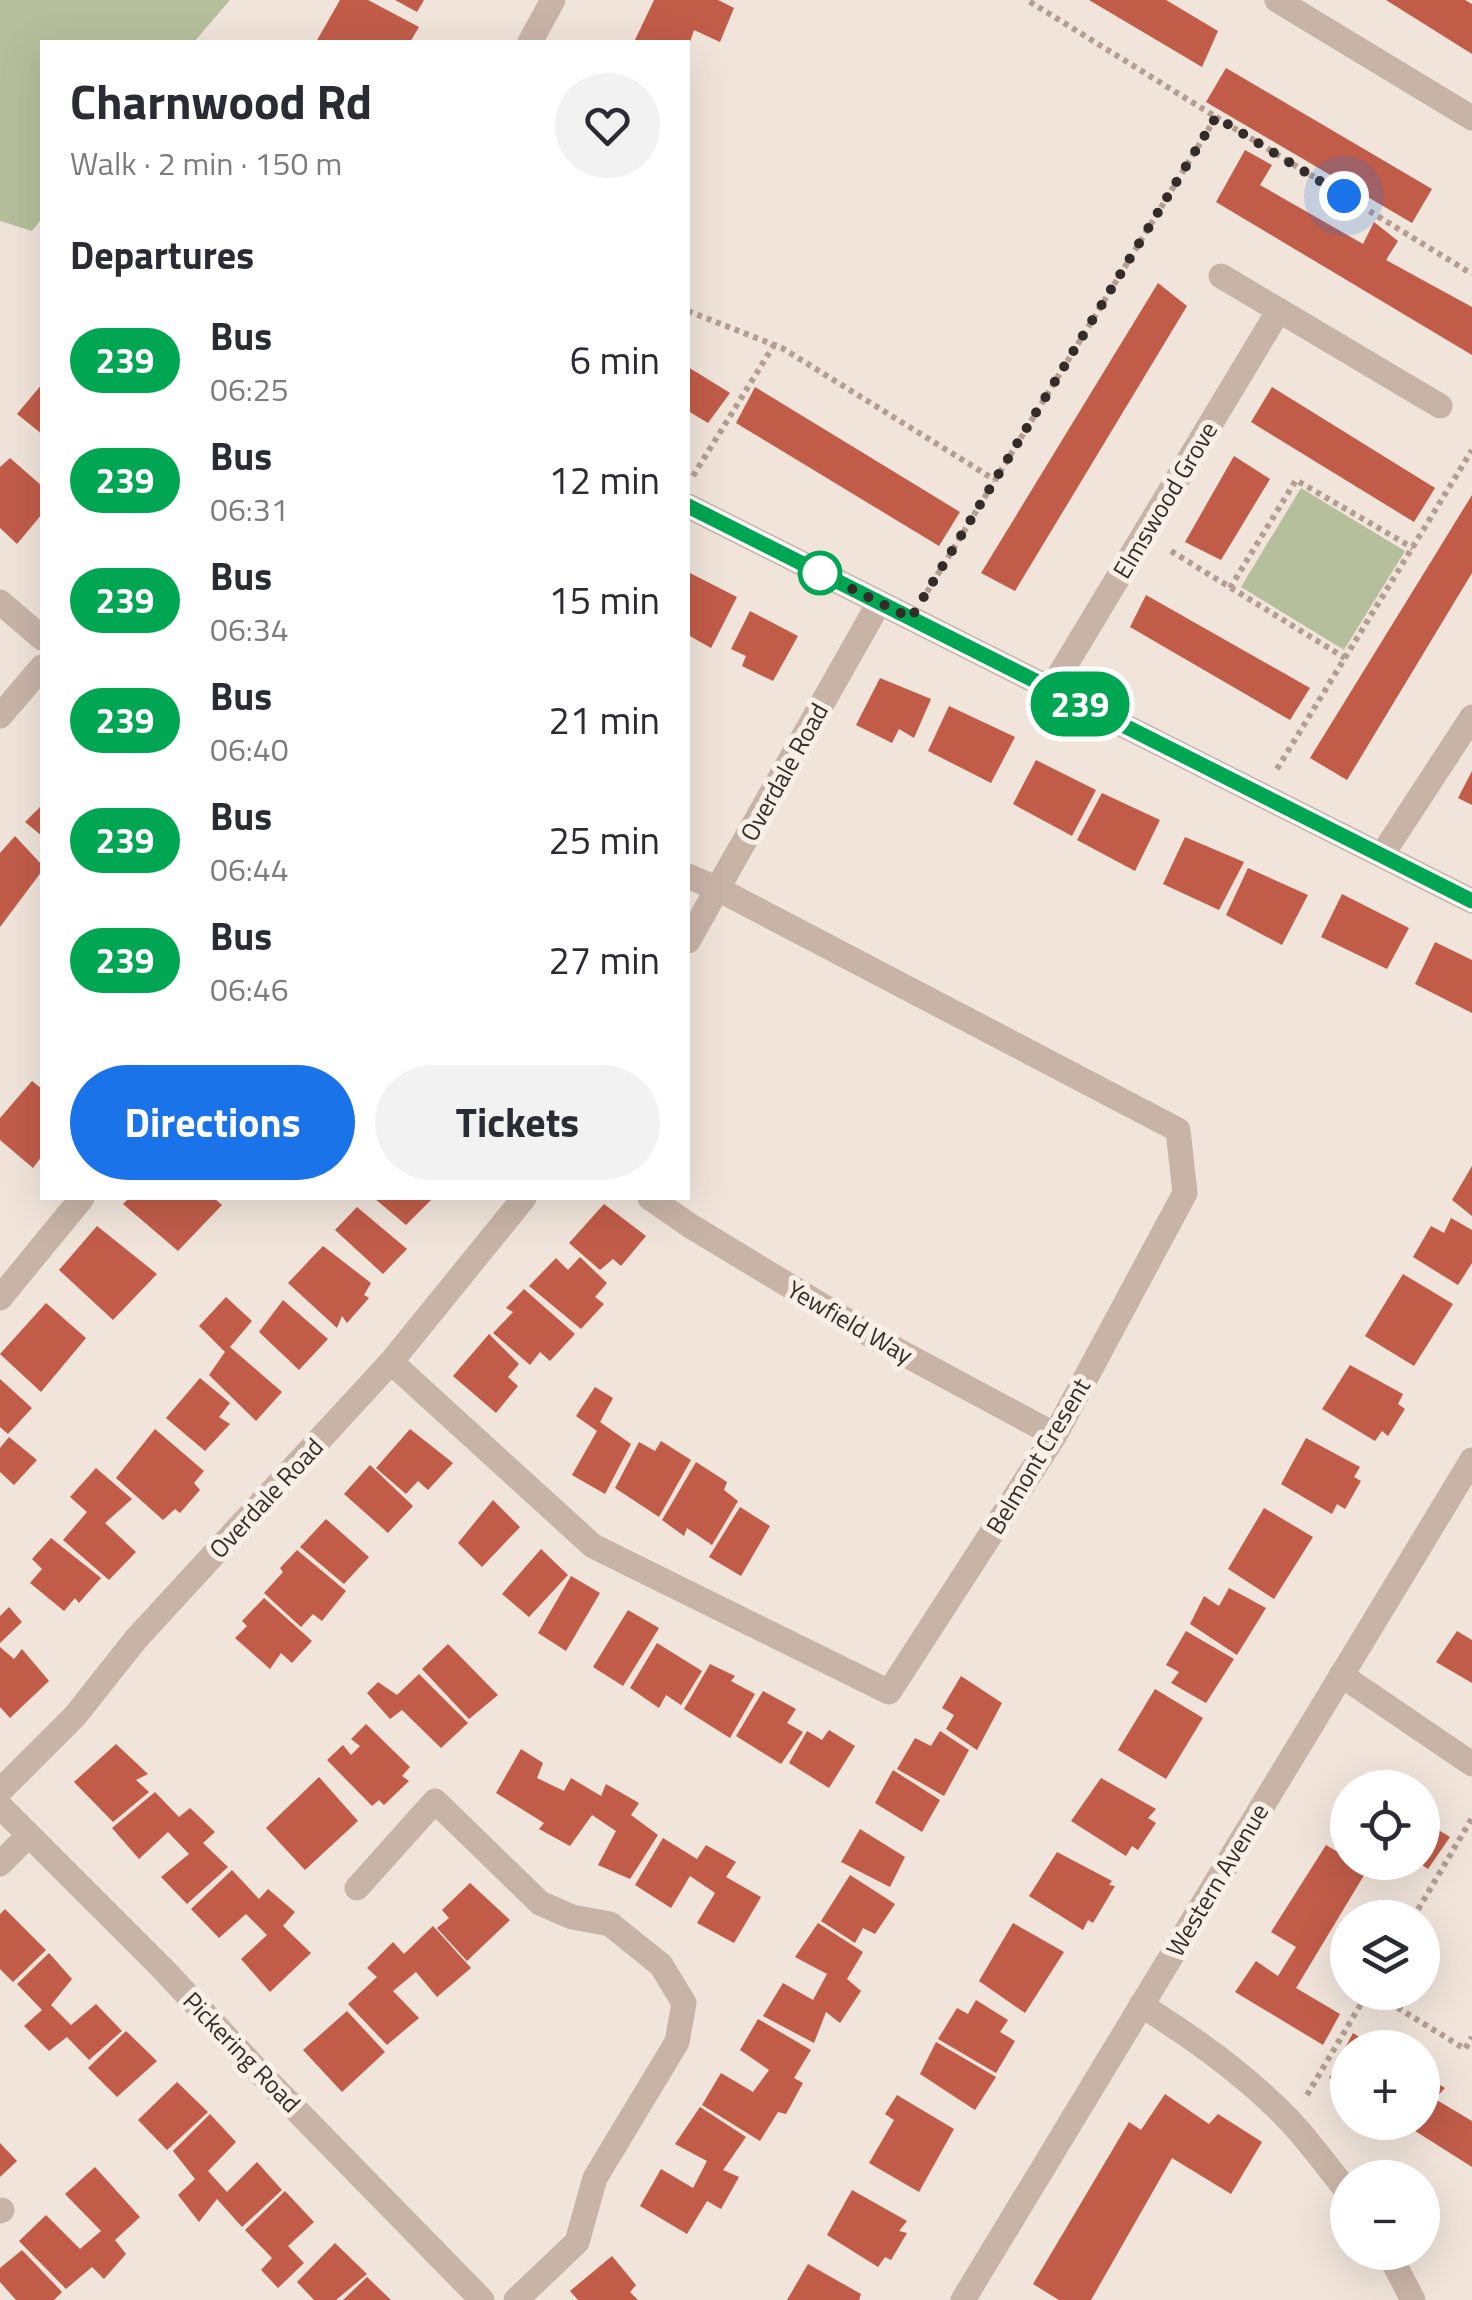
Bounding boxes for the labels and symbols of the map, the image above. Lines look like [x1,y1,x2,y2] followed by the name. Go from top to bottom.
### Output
[1319,171,1369,221] your location
[1103,414,1227,586] street label: Elmswood Grove
[799,552,841,594] unlabelled marker
[1022,672,1138,736] line badge: 239
[730,696,838,848] street label: Overdale Road
[780,1270,920,1374] street label: Yewfield Way
[976,1370,1100,1541] street label: Belmont Cresent
[200,1429,332,1567] street label: Overdale Road
[1156,1796,1278,1964] street label: Western Avenue
[174,1983,310,2121] street label: Pickering Road

